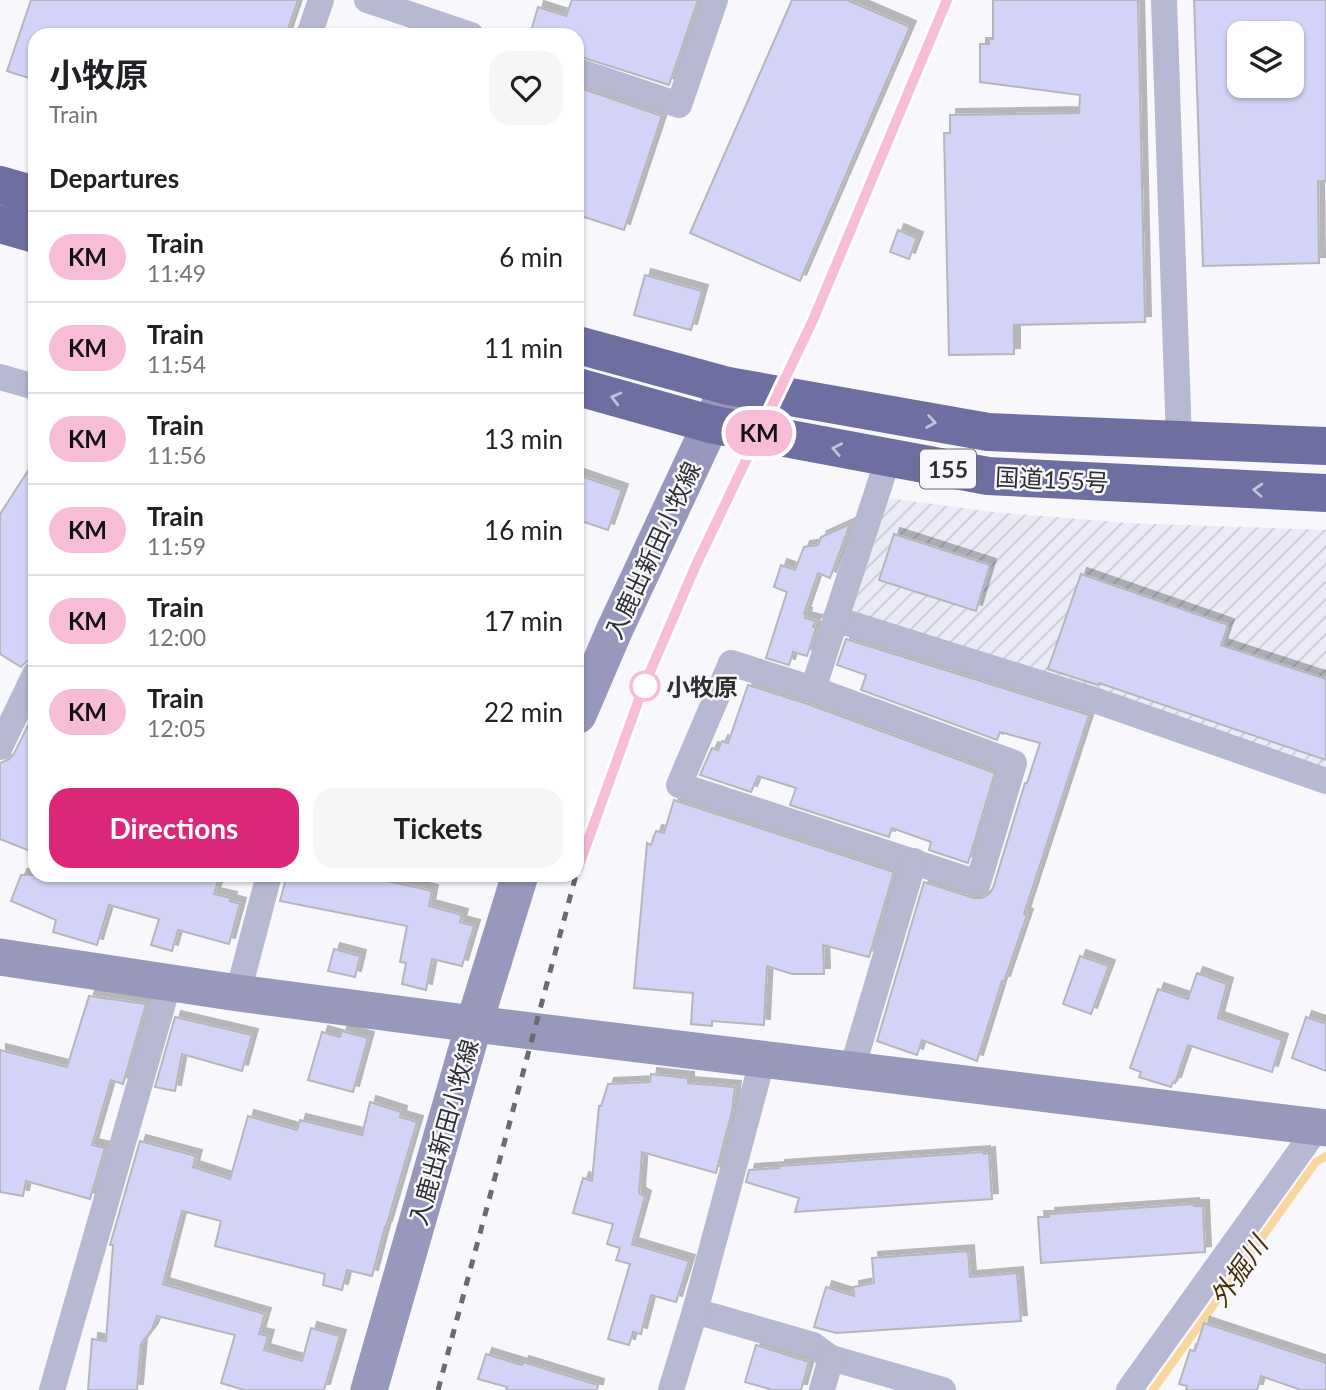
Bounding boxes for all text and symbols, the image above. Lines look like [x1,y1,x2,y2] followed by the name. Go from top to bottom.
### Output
[1227,21,1304,98] map controls
[1227,21,1304,98] button: layers
[489,51,563,125] button: heart
[49,54,148,94] text: 小牧原
[49,100,98,128] text: Train
[49,162,179,194] text: Departures
[147,227,204,259] text: Train
[499,241,563,273] text: 6 min
[68,242,107,271] text: KM
[147,259,206,287] text: 11:49
[147,318,204,350] text: Train
[484,332,563,364] text: 11 min
[68,333,107,362] text: KM
[147,350,206,378] text: 11:54
[610,391,622,406] one-way arrow
[147,409,204,441] text: Train
[728,410,790,456] line badge: KM
[925,414,937,429] one-way arrow
[739,418,779,447] text: KM
[484,423,563,455] text: 13 min
[68,424,107,453] text: KM
[147,441,206,469] text: 11:56
[831,442,843,457] one-way arrow
[920,449,976,489] road number: 155
[598,457,706,643] street label: 入鹿出新田小牧線
[994,462,1110,496] street label: 国道155号
[1252,483,1263,498] one-way arrow
[147,500,204,532] text: Train
[484,514,563,546] text: 16 min
[68,515,107,544] text: KM
[147,532,206,560] text: 11:59
[147,591,204,623] text: Train
[484,605,563,637] text: 17 min
[68,606,107,635] text: KM
[147,623,206,651] text: 12:00
[630,671,660,701] marker: 小牧原
[666,672,738,701] place label: 小牧原
[147,682,204,714] text: Train
[484,696,563,728] text: 22 min
[68,697,107,726] text: KM
[147,714,206,742] text: 12:05
[49,788,299,868] button: Directions
[313,788,563,868] button: Tickets
[403,1036,483,1228] street label: 入鹿出新田小牧線
[1203,1227,1275,1312] water label: 外掘川

